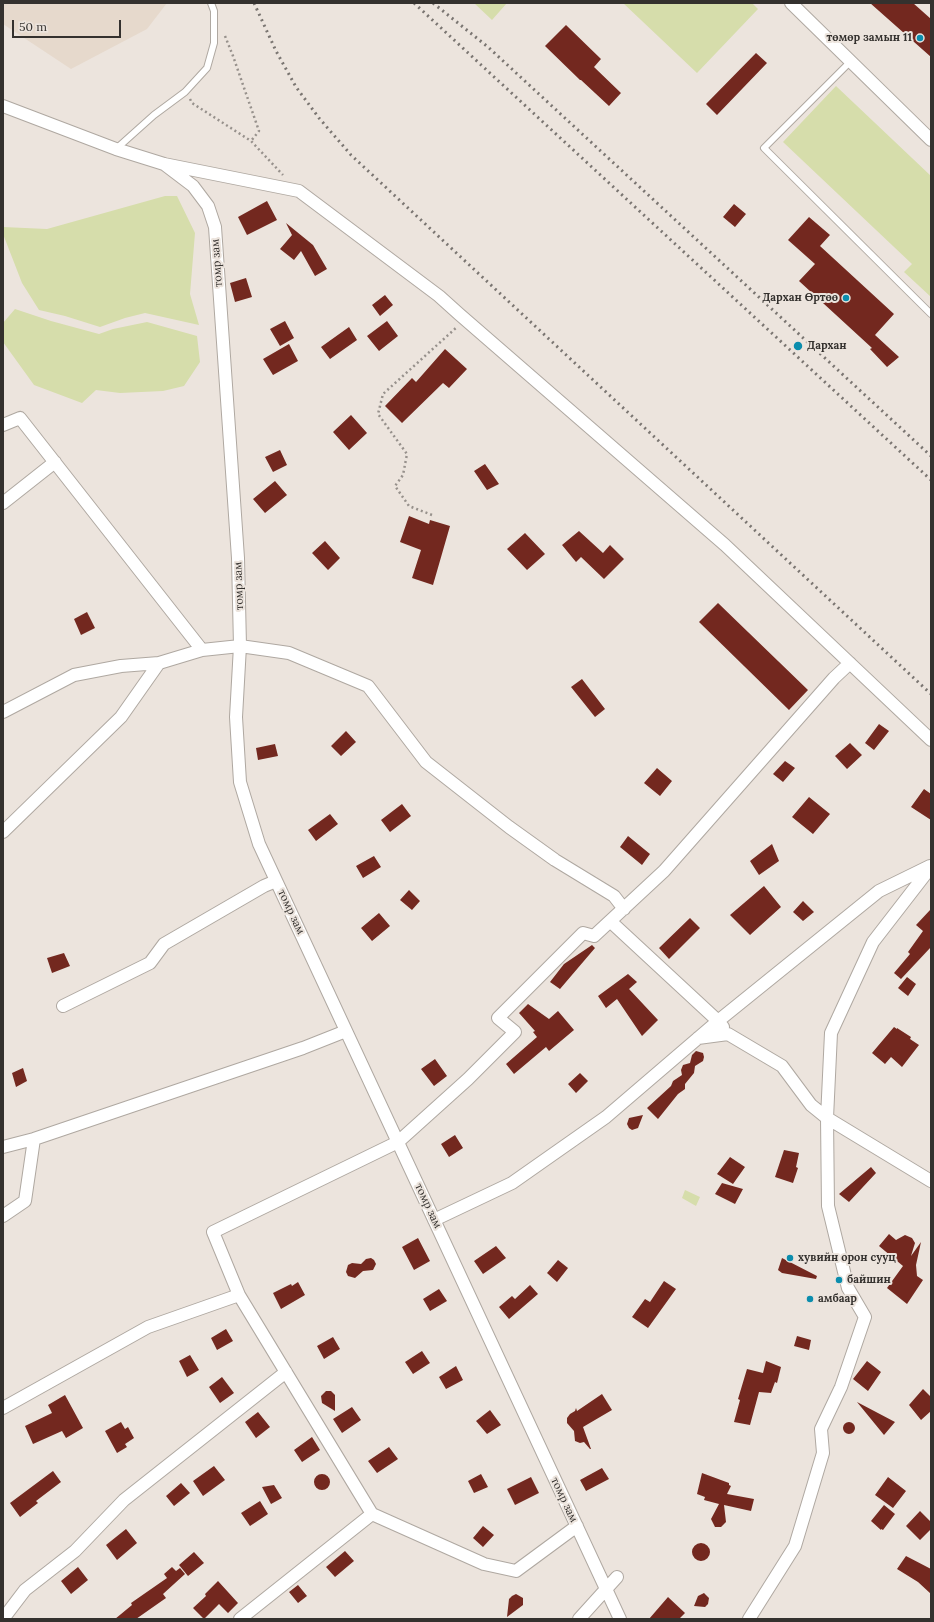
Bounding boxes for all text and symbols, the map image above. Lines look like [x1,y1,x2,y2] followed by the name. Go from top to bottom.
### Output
[14,12,123,38] scale bar
[19,19,47,34] text: 50 m
[827,31,912,45] place label: төмөр замын 11
[915,33,925,43] marker: төмөр замын 11
[209,238,225,288] street label: томр зам
[762,291,838,305] place label: Дархан Өртөө
[841,293,851,303] marker: Дархан Өртөө
[807,339,847,353] place label: Дархан
[792,340,804,352] marker: Дархан
[232,562,246,610] street label: томр зам
[275,887,307,937] street label: томр зам
[412,1181,444,1231] street label: томр зам
[798,1251,896,1265] place label: хувийн орон сууц
[785,1253,795,1263] marker: хувийн орон сууц
[847,1273,891,1287] place label: байшин
[834,1275,844,1285] marker: байшин
[818,1292,857,1306] place label: амбаар
[805,1294,815,1304] marker: амбаар
[548,1475,580,1525] street label: томр зам

